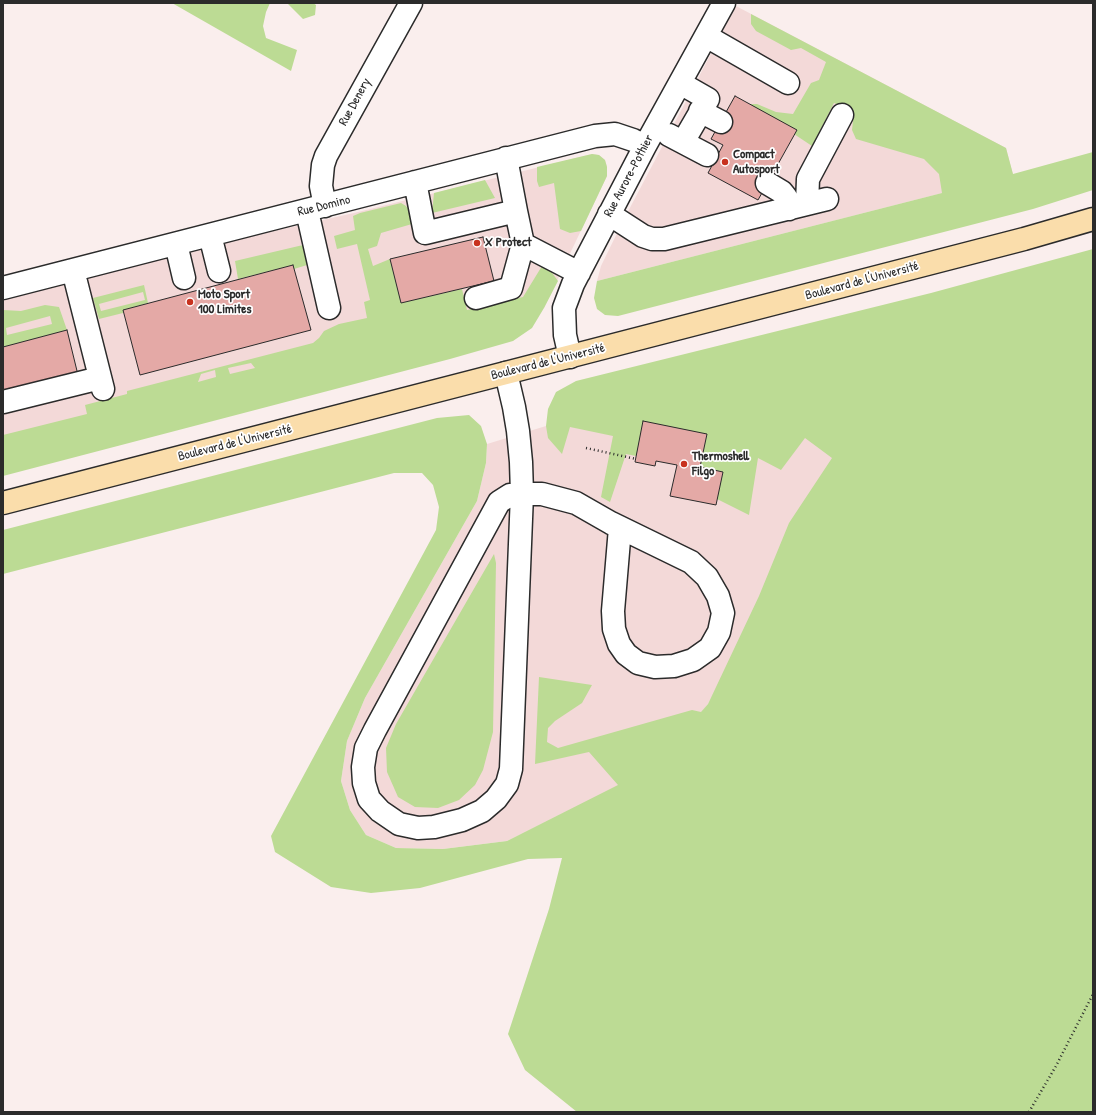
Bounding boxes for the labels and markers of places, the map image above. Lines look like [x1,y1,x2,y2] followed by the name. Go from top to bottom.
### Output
[733,147,780,178] place label: Compact Autosport
[720,157,730,167] marker: Compact Autosport
[485,235,531,251] place label: X Protect
[472,238,482,248] marker: X Protect
[198,287,252,318] place label: Moto Sport 100 Limites
[185,297,195,307] marker: Moto Sport 100 Limites
[692,449,749,480] place label: Thermoshell Filgo
[679,459,689,469] marker: Thermoshell Filgo

